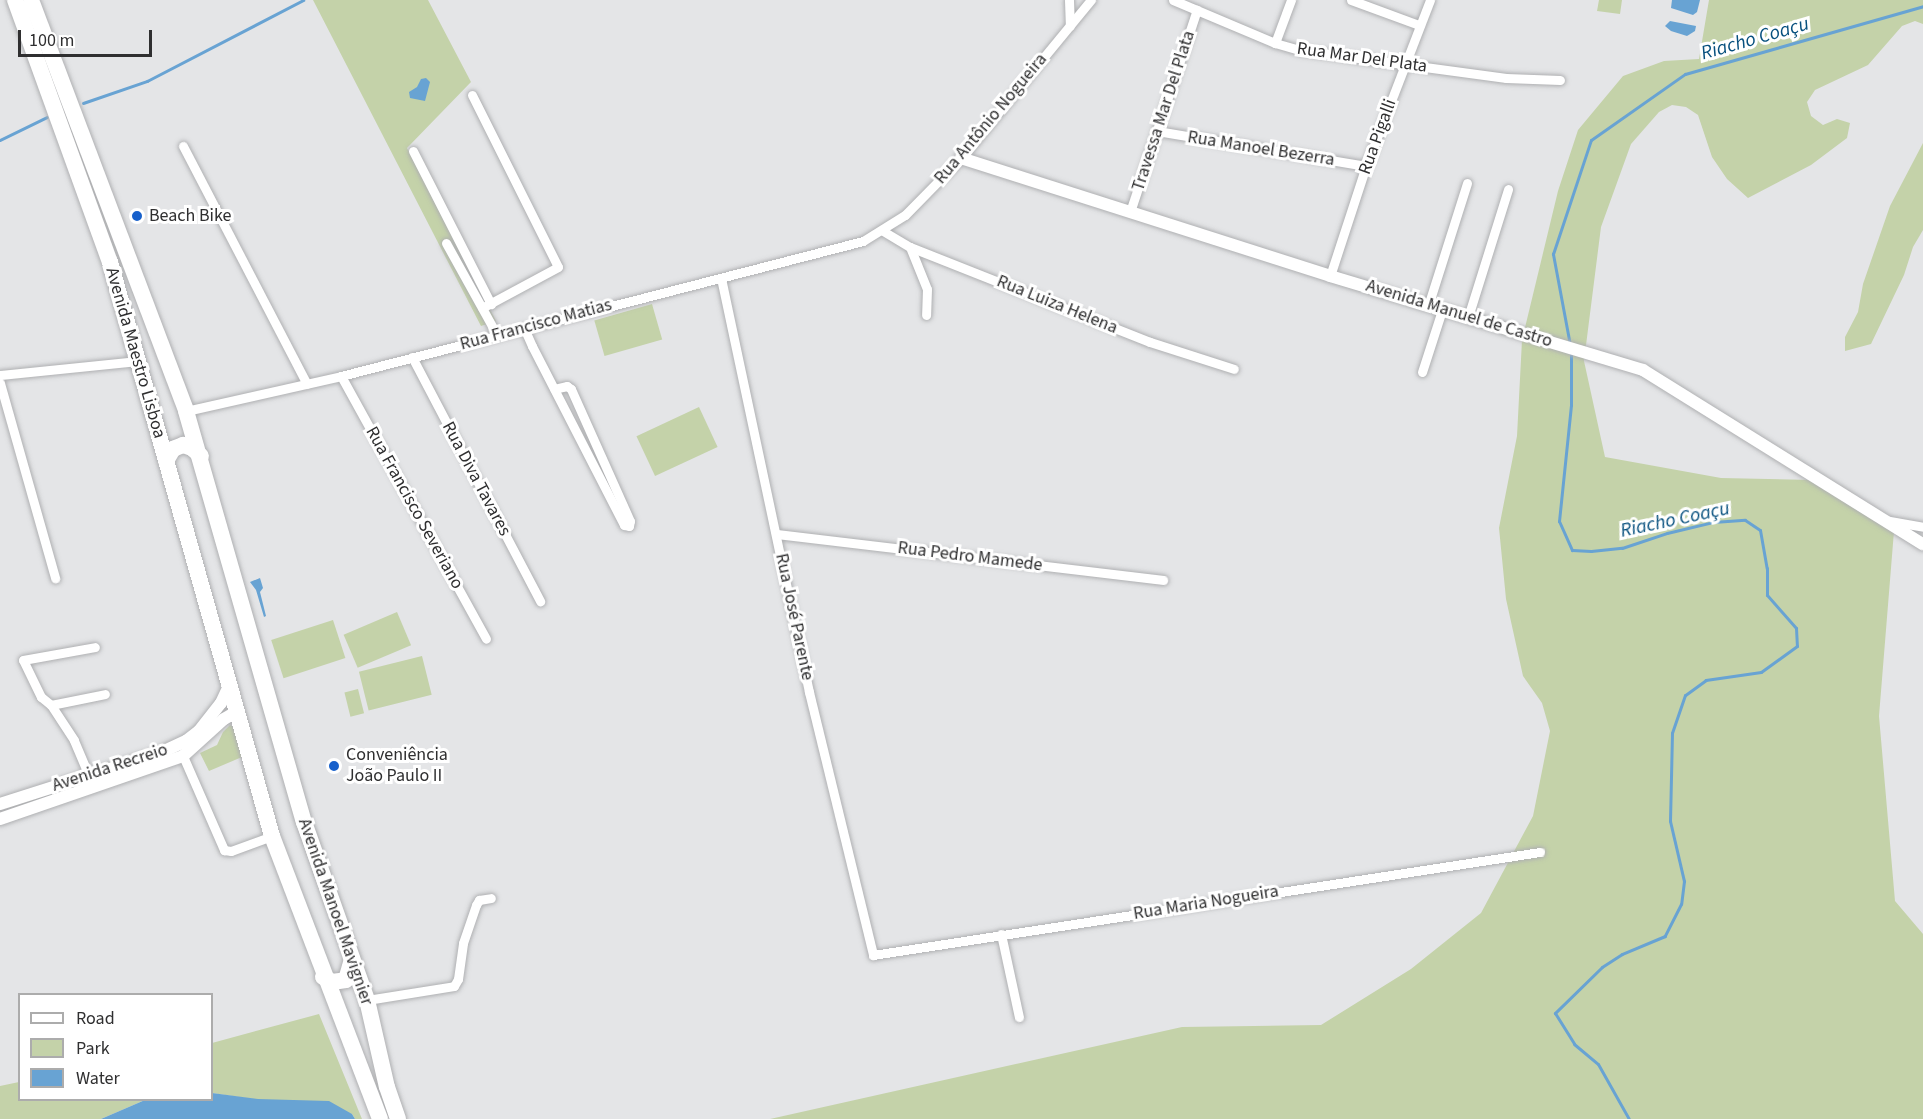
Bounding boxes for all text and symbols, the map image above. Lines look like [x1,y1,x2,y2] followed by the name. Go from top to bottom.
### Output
[1698,12,1812,66] water label: Riacho Coaçu
[21,18,154,56] scale bar
[29,28,74,53] text: 100 m
[1128,28,1200,194] street label: Travessa Mar Del Plata
[1295,38,1429,78] street label: Rua Mar Del Plata
[930,49,1052,189] street label: Rua Antônio Nogueira
[1354,96,1402,178] street label: Rua Pigalli
[1186,127,1336,171] street label: Rua Manoel Bezerra
[149,205,231,227] place label: Beach Bike
[130,209,144,223] marker: Beach Bike
[100,265,170,441] street label: Avenida Maestro Lisboa
[993,271,1121,339] street label: Rua Luiza Helena
[1363,275,1555,353] street label: Avenida Manuel de Castro
[458,294,614,356] street label: Rua Francisco Matias
[437,418,515,540] street label: Rua Diva Tavares
[360,423,468,593] street label: Rua Francisco Severiano
[1618,497,1732,543] water label: Riacho Coaçu
[896,537,1044,577] street label: Rua Pedro Mamede
[770,552,818,682] street label: Rua José Parente
[49,739,171,797] street label: Avenida Recreio
[346,745,448,788] place label: Conveniência João Paulo II
[327,759,341,773] marker: Conveniência João Paulo II
[293,816,377,1008] street label: Avenida Manoel Mavignier
[1132,881,1280,925] street label: Rua Maria Nogueira
[18,993,213,1101] legend
[76,1006,115,1031] text: Road
[76,1036,110,1061] text: Park
[76,1066,120,1091] text: Water

